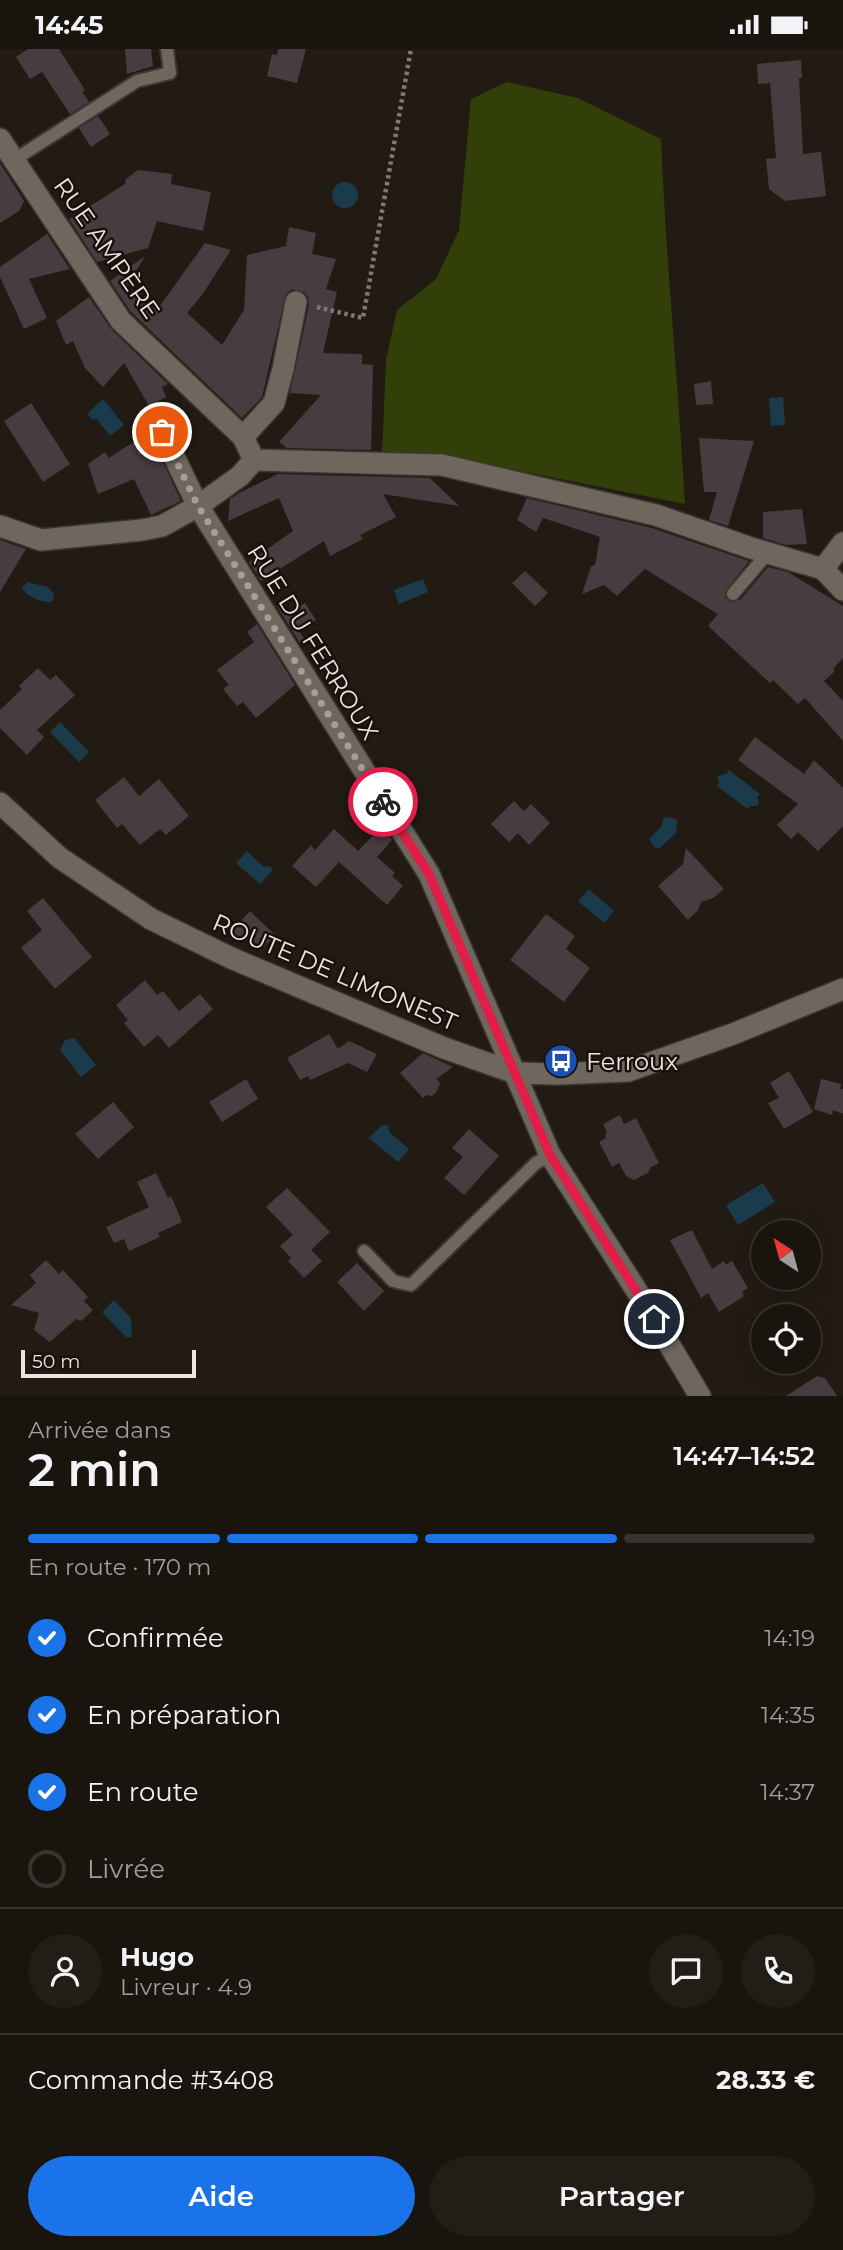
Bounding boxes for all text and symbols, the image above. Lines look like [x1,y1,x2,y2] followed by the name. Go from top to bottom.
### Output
[35,9,104,41] text: 14:45
[48,172,166,324] street label: RUE AMPÈRE
[132,402,192,462] pin
[143,413,181,451] icon: bag
[241,539,385,745] street label: RUE DU FERROUX
[348,767,418,837] courier
[364,783,402,821] icon: bike
[208,907,462,1037] street label: ROUTE DE LIMONEST
[542,1042,580,1080] bus stop icon: Ferroux
[586,1047,678,1076] place label: Ferroux
[751,1220,821,1290] north arrow
[751,1220,821,1374] map controls
[624,1289,684,1349] pin
[635,1300,673,1338] icon: home
[751,1304,821,1374] button: locate
[21,1347,196,1379] scale bar
[32,1350,80,1373] text: 50 m
[28,1416,171,1444] text: Arrivée dans
[673,1440,815,1472] text: 14:47–14:52
[28,1441,161,1498] text: 2 min
[28,1553,211,1581] text: En route · 170 m
[28,1619,66,1657] icon: check
[87,1622,224,1654] text: Confirmée
[764,1624,815,1652] text: 14:19
[28,1696,66,1734] icon: check
[87,1699,281,1731] text: En préparation
[761,1701,815,1729] text: 14:35
[28,1773,66,1811] icon: check
[87,1776,198,1808] text: En route
[760,1778,815,1806] text: 14:37
[87,1853,165,1885] text: Livrée
[28,1934,102,2008] button: person
[649,1934,723,2008] button: chat
[741,1934,815,2008] button: phone
[120,1941,194,1973] text: Hugo
[120,1973,252,2001] text: Livreur · 4.9
[28,2064,274,2096] text: Commande #3408
[716,2064,815,2096] text: 28.33 €
[28,2156,415,2236] button: Aide
[429,2156,815,2236] button: Partager

